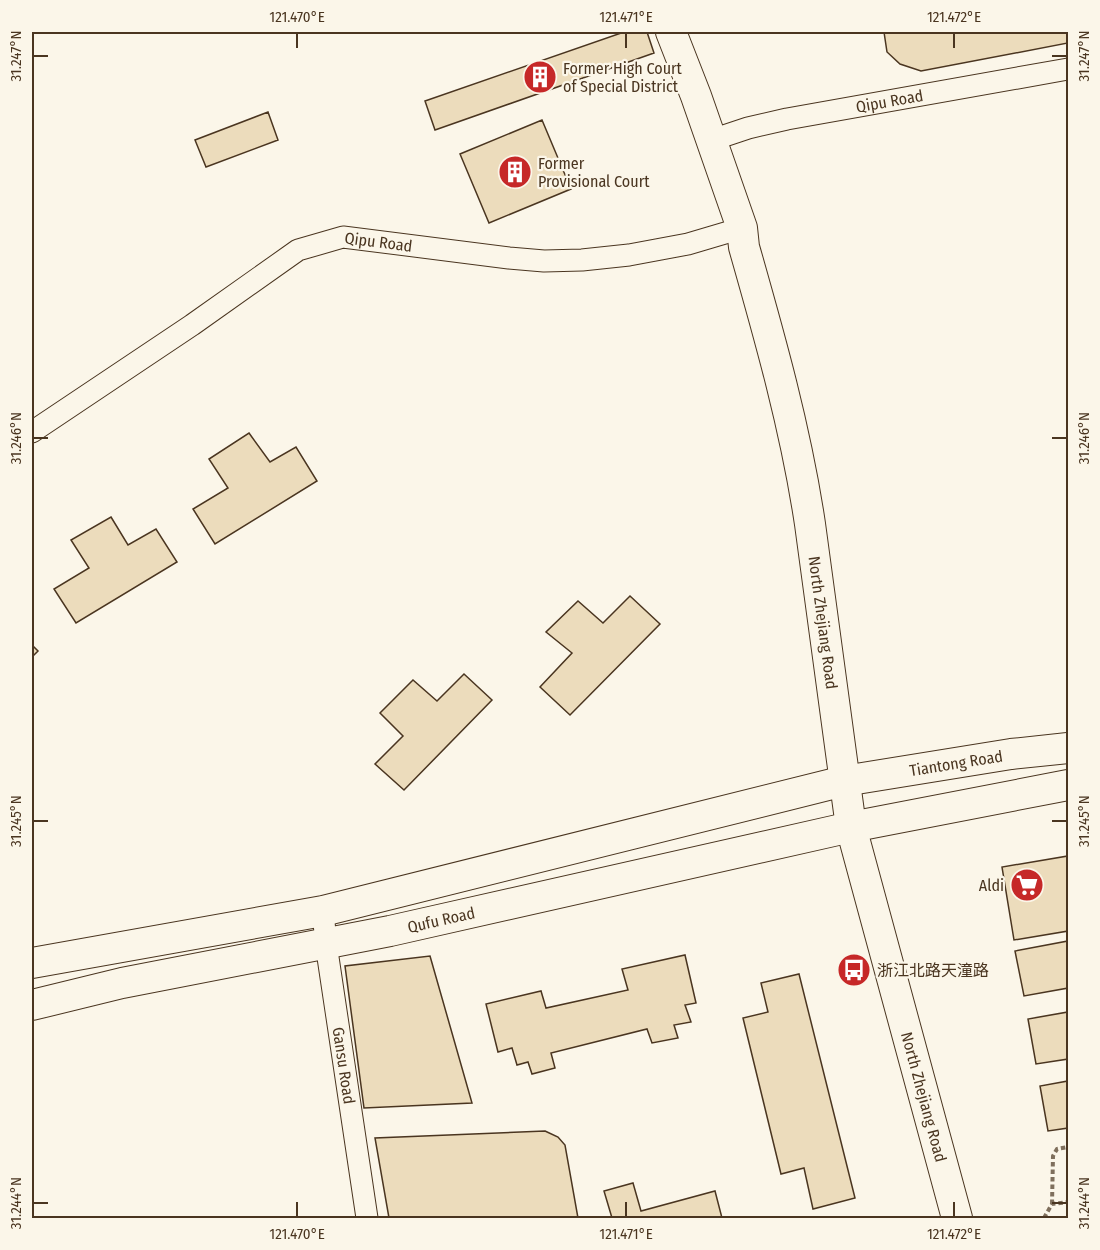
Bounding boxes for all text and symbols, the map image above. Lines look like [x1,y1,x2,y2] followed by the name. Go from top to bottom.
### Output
[269,8,325,26] text: 121.470°E
[599,8,653,26] text: 121.471°E
[927,8,981,26] text: 121.472°E
[7,30,25,82] text: 31.247°N
[1075,30,1093,82] text: 31.247°N
[522,59,558,95] building icon: Former High Court of Special District
[563,59,683,96] place label: Former High Court of Special District
[854,85,925,116] street label: Qipu Road
[497,154,533,190] building icon: Former Provisional Court
[538,154,650,191] place label: Former Provisional Court
[344,228,413,255] street label: Qipu Road
[7,412,25,464] text: 31.246°N
[1075,412,1093,464] text: 31.246°N
[805,555,842,690] street label: North Zhejiang Road
[908,746,1004,780] street label: Tiantong Road
[7,795,25,847] text: 31.245°N
[1075,795,1093,847] text: 31.245°N
[1009,867,1045,903] supermarket icon: Aldi
[979,876,1004,895] place label: Aldi
[405,903,477,936] street label: Qufu Road
[836,952,872,988] bus stop icon: 浙江北路天潼路
[877,961,989,980] place label: 浙江北路天潼路
[329,1026,359,1105] street label: Gansu Road
[897,1030,951,1164] street label: North Zhejiang Road
[7,1177,25,1229] text: 31.244°N
[1075,1177,1093,1229] text: 31.244°N
[269,1225,325,1243] text: 121.470°E
[599,1225,653,1243] text: 121.471°E
[927,1225,981,1243] text: 121.472°E

